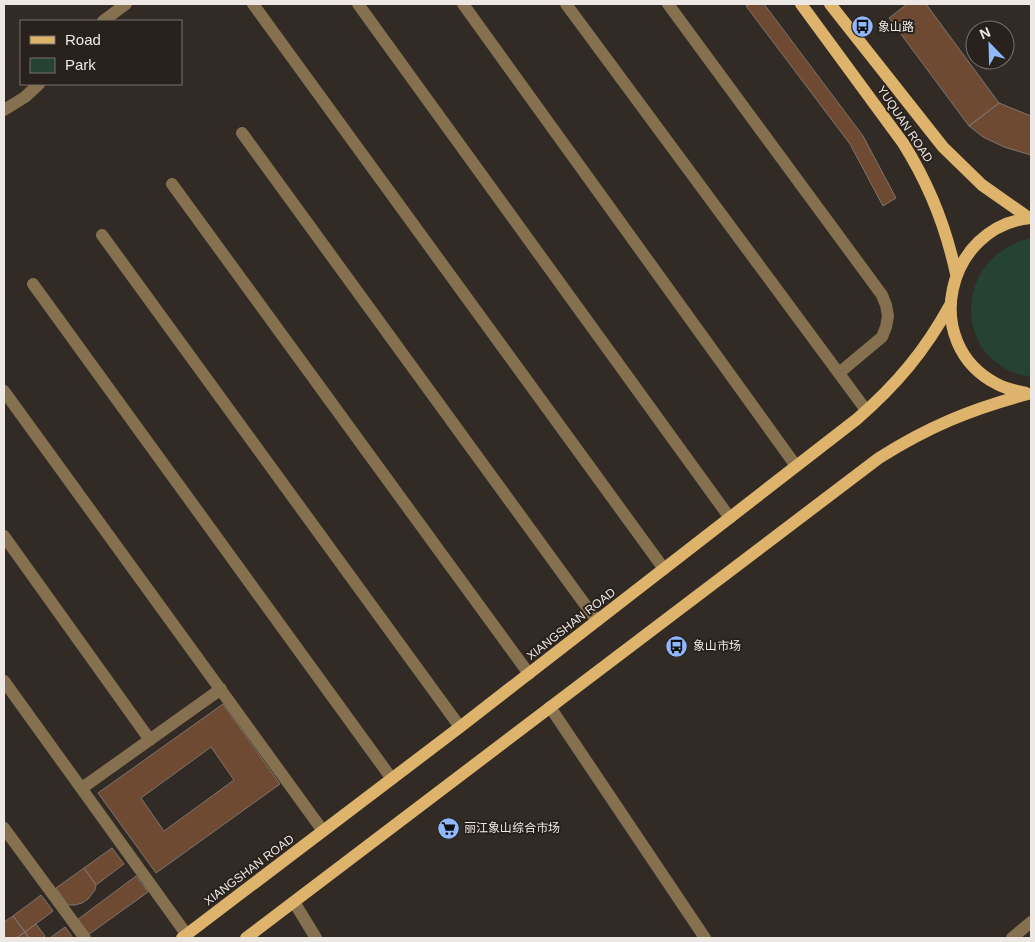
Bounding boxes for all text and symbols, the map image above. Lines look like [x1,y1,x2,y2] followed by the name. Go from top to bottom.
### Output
[850,15,874,39] bus stop icon: 象山路
[20,20,182,85] legend
[878,20,914,34] place label: 象山路
[965,20,1015,70] north arrow
[977,24,993,42] text: N
[65,31,101,48] text: Road
[65,56,96,73] text: Park
[874,83,936,165] street label: YUQUAN ROAD
[524,585,618,663] street label: XIANGSHAN ROAD
[665,634,689,658] bus stop icon: 象山市场
[693,639,741,653] place label: 象山市场
[436,816,460,840] supermarket icon: 丽江象山综合市场
[464,821,560,835] place label: 丽江象山综合市场
[201,832,297,908] street label: XIANGSHAN ROAD

